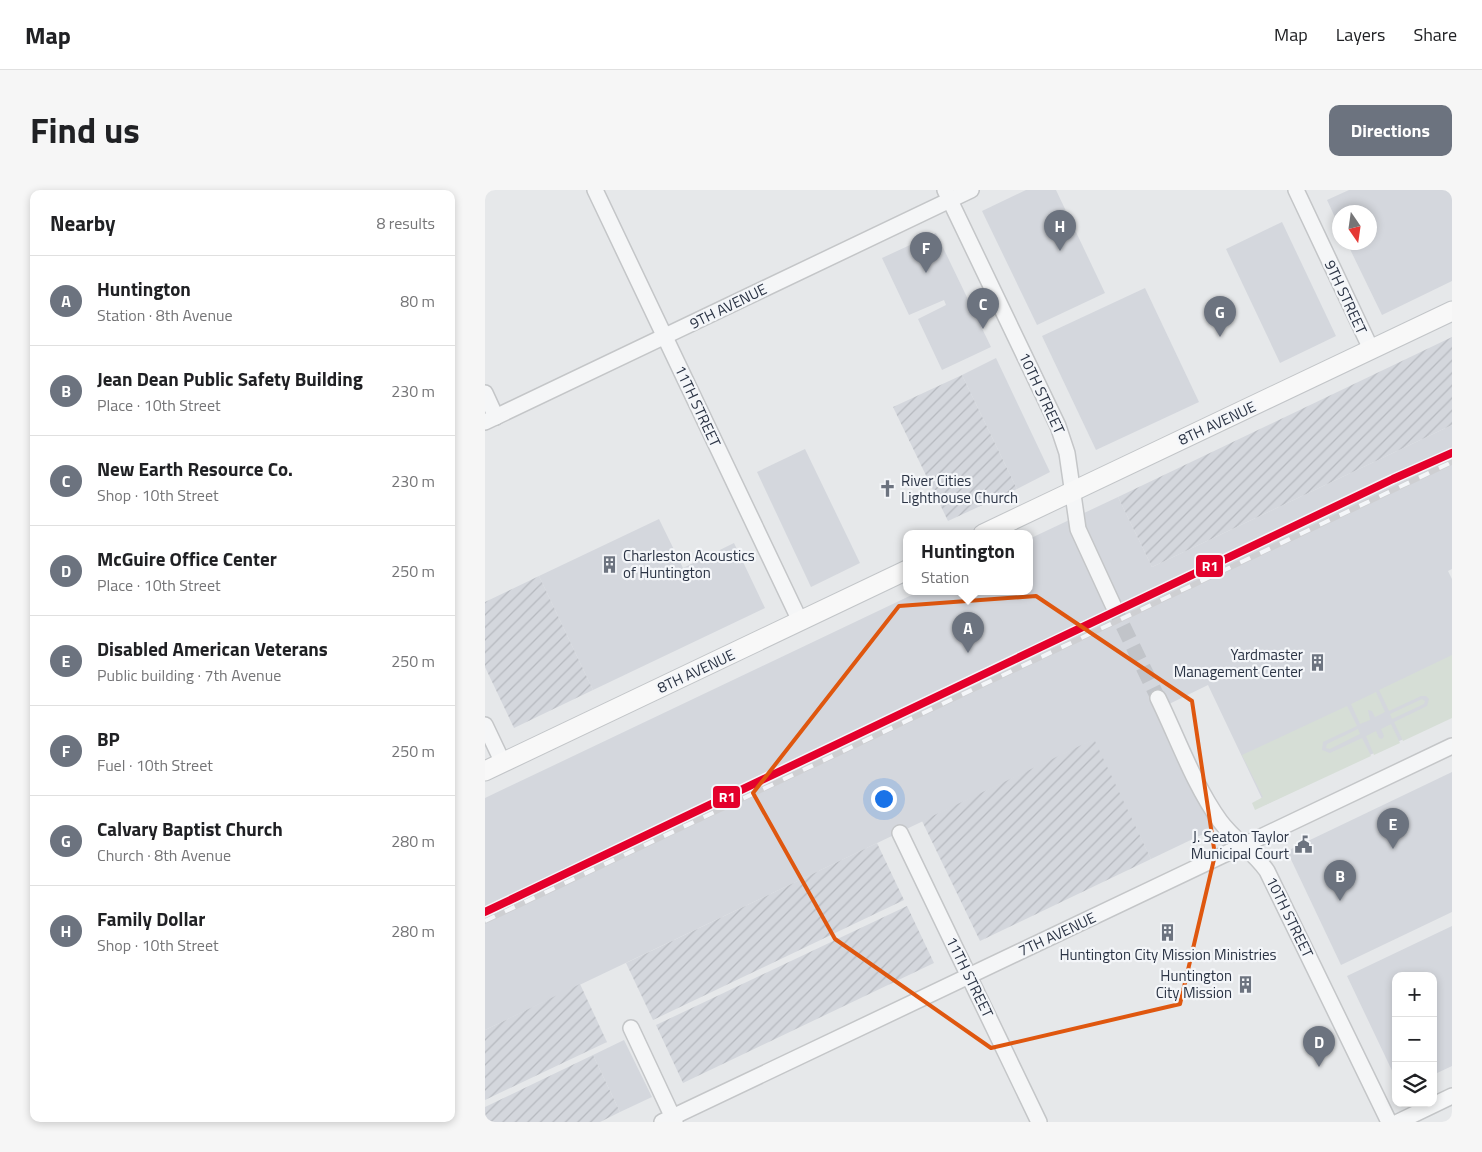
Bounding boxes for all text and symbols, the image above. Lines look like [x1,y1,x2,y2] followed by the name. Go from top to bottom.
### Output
[25,17,71,53] text: Map
[1274,21,1308,48] text: Map
[1336,21,1385,48] text: Layers
[1413,21,1457,48] text: Share
[30,103,140,157] text: Find us
[1329,105,1452,156] button: Directions
[1332,205,1377,250] north arrow
[50,207,115,239] text: Nearby
[1044,210,1076,251] pin: H
[376,211,435,235] text: 8 results
[910,232,942,273] pin: F
[1319,256,1373,338] street label: 9TH STREET
[97,274,191,303] text: Huntington
[685,277,771,335] street label: 9TH AVENUE
[967,288,999,329] pin: C
[61,289,71,313] text: A
[400,289,435,313] text: 80 m
[1204,296,1236,337] pin: G
[97,303,233,327] text: Station · 8th Avenue
[1013,348,1071,438] street label: 10TH STREET
[669,361,727,451] street label: 11TH STREET
[97,364,363,393] text: Jean Dean Public Safety Building
[61,379,71,403] text: B
[391,379,435,403] text: 230 m
[97,393,221,417] text: Place · 10th Street
[1174,395,1260,451] street label: 8TH AVENUE
[97,454,293,483] text: New Earth Resource Co.
[62,469,70,493] text: C
[391,469,435,493] text: 230 m
[901,469,1018,509] place label: River Cities Lighthouse Church
[877,479,897,499] church icon: River Cities Lighthouse Church
[97,483,219,507] text: Shop · 10th Street
[903,530,1033,595] popup
[921,536,1015,565] text: Huntington
[97,544,277,573] text: McGuire Office Center
[623,544,755,584] place label: Charleston Acoustics of Huntington
[599,554,619,574] building icon: Charleston Acoustics of Huntington
[1195,554,1224,578] line badge: R1
[1202,555,1218,576] text: R1
[61,559,71,583] text: D
[391,559,435,583] text: 250 m
[921,565,969,589] text: Station
[97,573,221,597] text: Place · 10th Street
[952,612,984,653] pin: A
[97,634,328,663] text: Disabled American Veterans
[653,643,739,699] street label: 8TH AVENUE
[1174,643,1303,683] place label: Yardmaster Management Center
[62,649,70,673] text: E
[391,649,435,673] text: 250 m
[1307,653,1327,673] building icon: Yardmaster Management Center
[97,663,281,687] text: Public building · 7th Avenue
[97,724,120,753] text: BP
[62,739,70,763] text: F
[391,739,435,763] text: 250 m
[97,753,213,777] text: Fuel · 10th Street
[712,785,741,809] line badge: R1
[719,786,735,807] text: R1
[871,786,897,812] your location
[1377,808,1409,849] pin: E
[97,814,283,843] text: Calvary Baptist Church
[1191,825,1290,865] place label: J. Seaton Taylor Municipal Court
[61,829,71,853] text: G
[391,829,435,853] text: 280 m
[1293,835,1313,855] public building icon: J. Seaton Taylor Municipal Court
[97,843,231,867] text: Church · 8th Avenue
[1324,860,1356,901] pin: B
[1260,872,1320,962] street label: 10TH STREET
[97,904,205,933] text: Family Dollar
[1014,906,1100,962] street label: 7TH AVENUE
[61,919,71,943] text: H
[391,919,435,943] text: 280 m
[1158,923,1178,943] building icon: Huntington City Mission Ministries
[940,932,1000,1022] street label: 11TH STREET
[97,933,219,957] text: Shop · 10th Street
[1059,943,1277,966] place label: Huntington City Mission Ministries
[1156,964,1232,1004] place label: Huntington City Mission
[1392,972,1437,1107] map controls
[1392,972,1437,1017] button: +
[1236,974,1256,994] building icon: Huntington City Mission
[1392,1017,1437,1062] button: −
[1303,1026,1335,1067] pin: D
[1392,1062,1437,1107] button: layers

